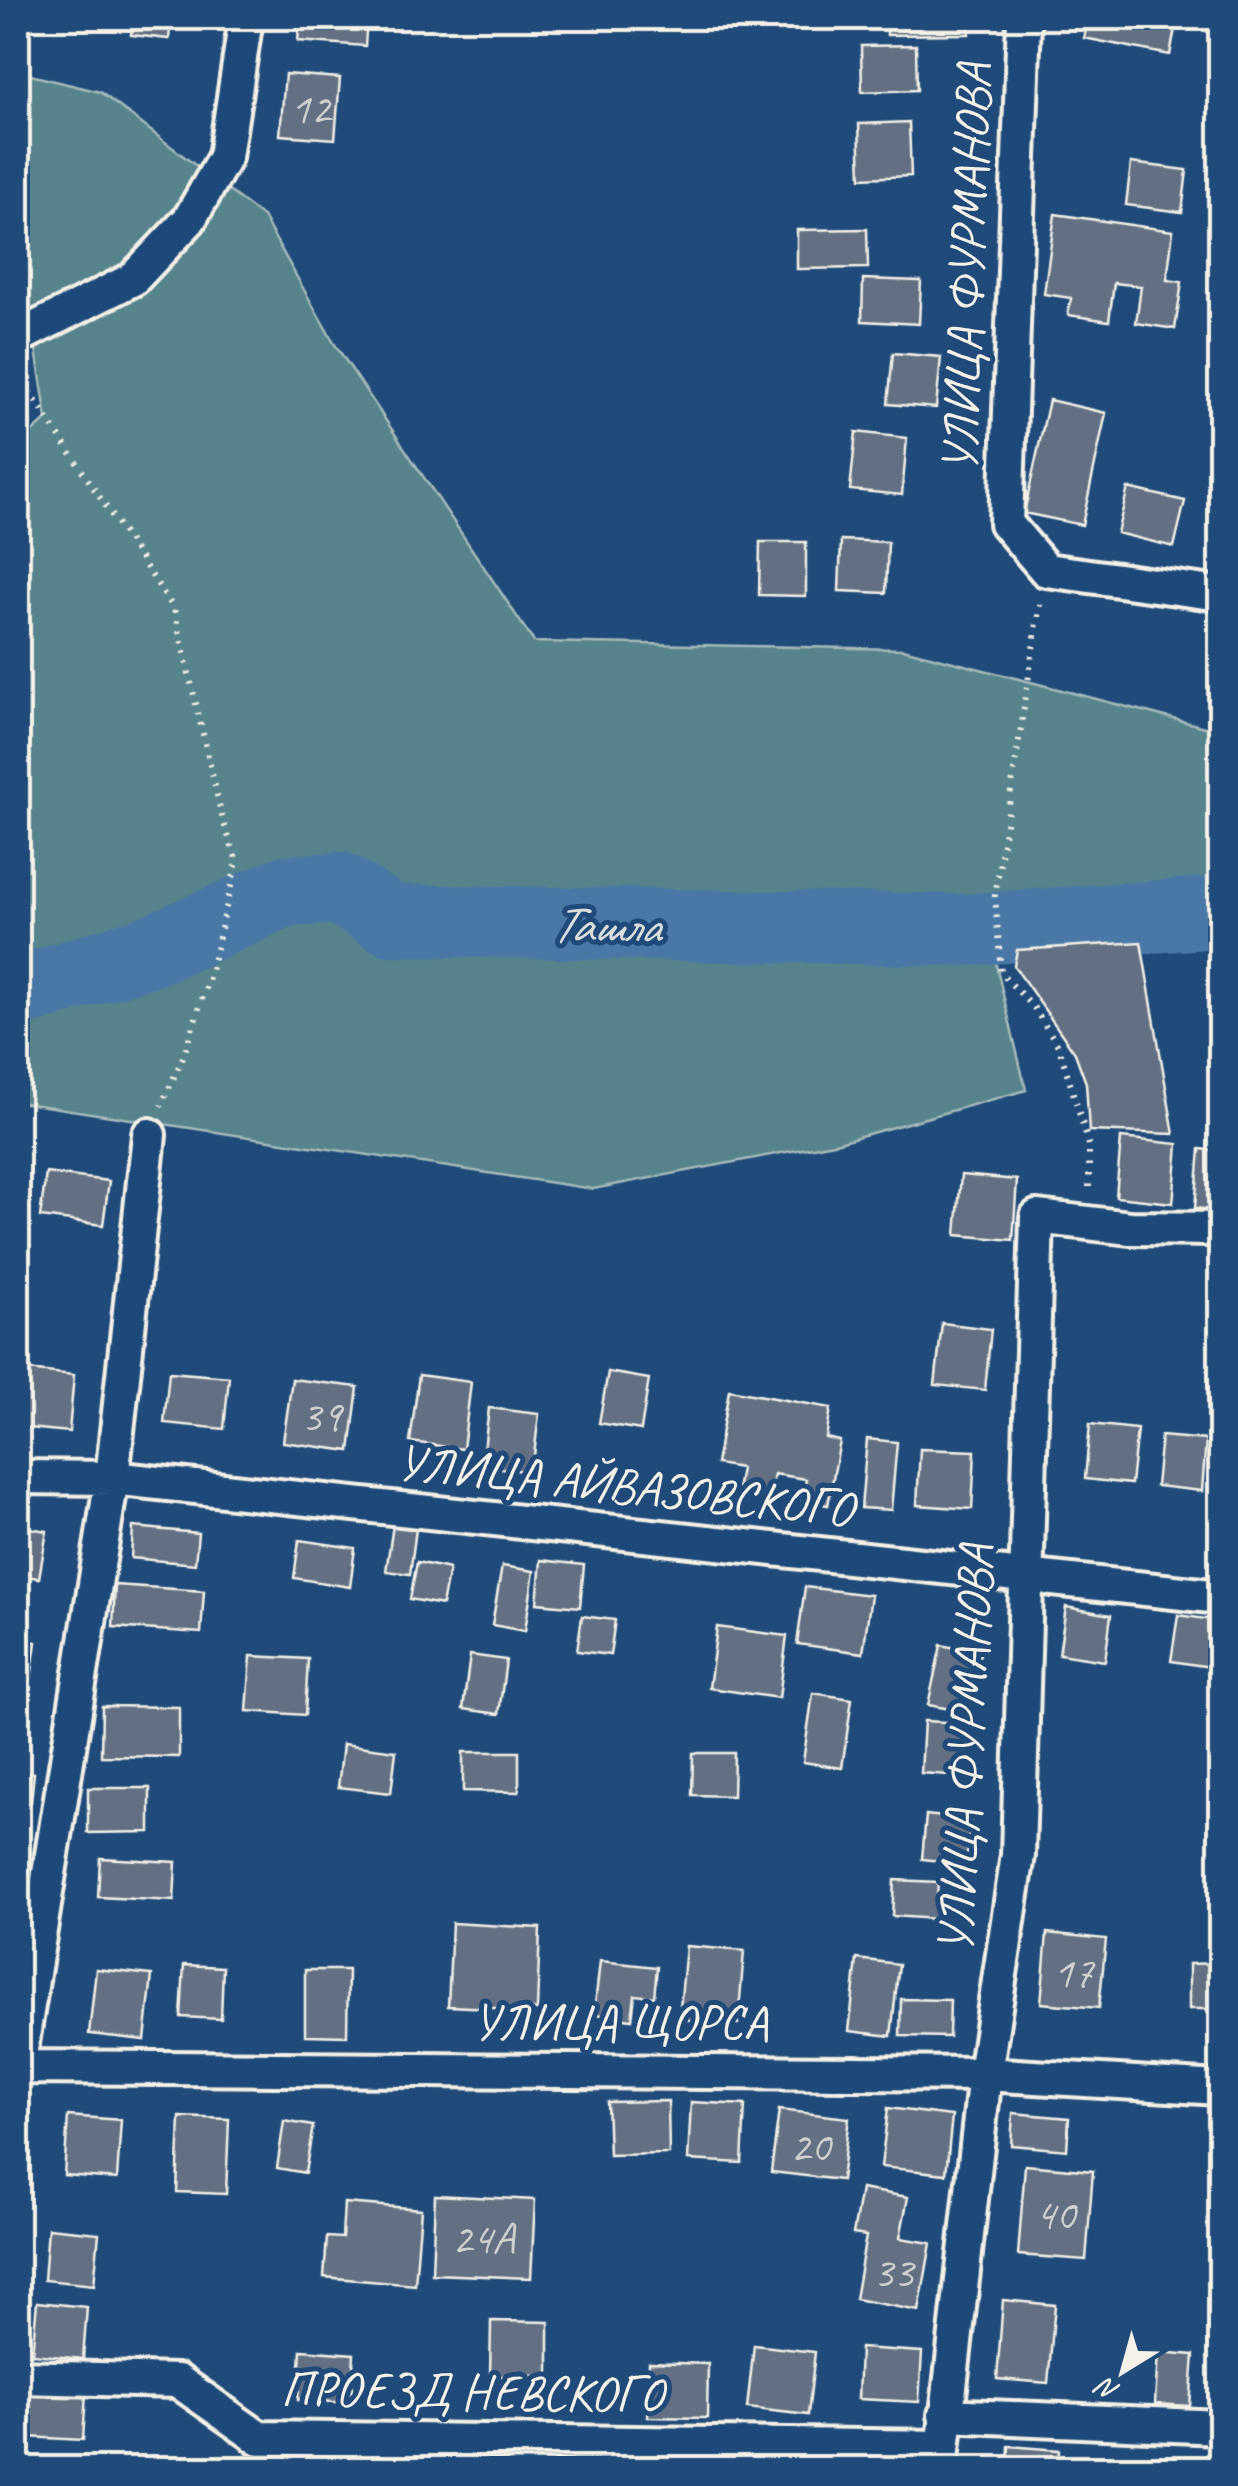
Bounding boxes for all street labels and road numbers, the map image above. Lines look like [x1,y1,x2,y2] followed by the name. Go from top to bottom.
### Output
[928,61,1005,474] street label: УЛИЦА ФУРМАНОВА
[394,1430,861,1541] street label: УЛИЦА АЙВАЗОВСКОГО
[923,1541,1008,1955] street label: УЛИЦА ФУРМАНОВА
[473,1991,768,2054] street label: УЛИЦА ЩОРСА
[281,2357,668,2426] street label: ПРОЕЗД НЕВСКОГО

